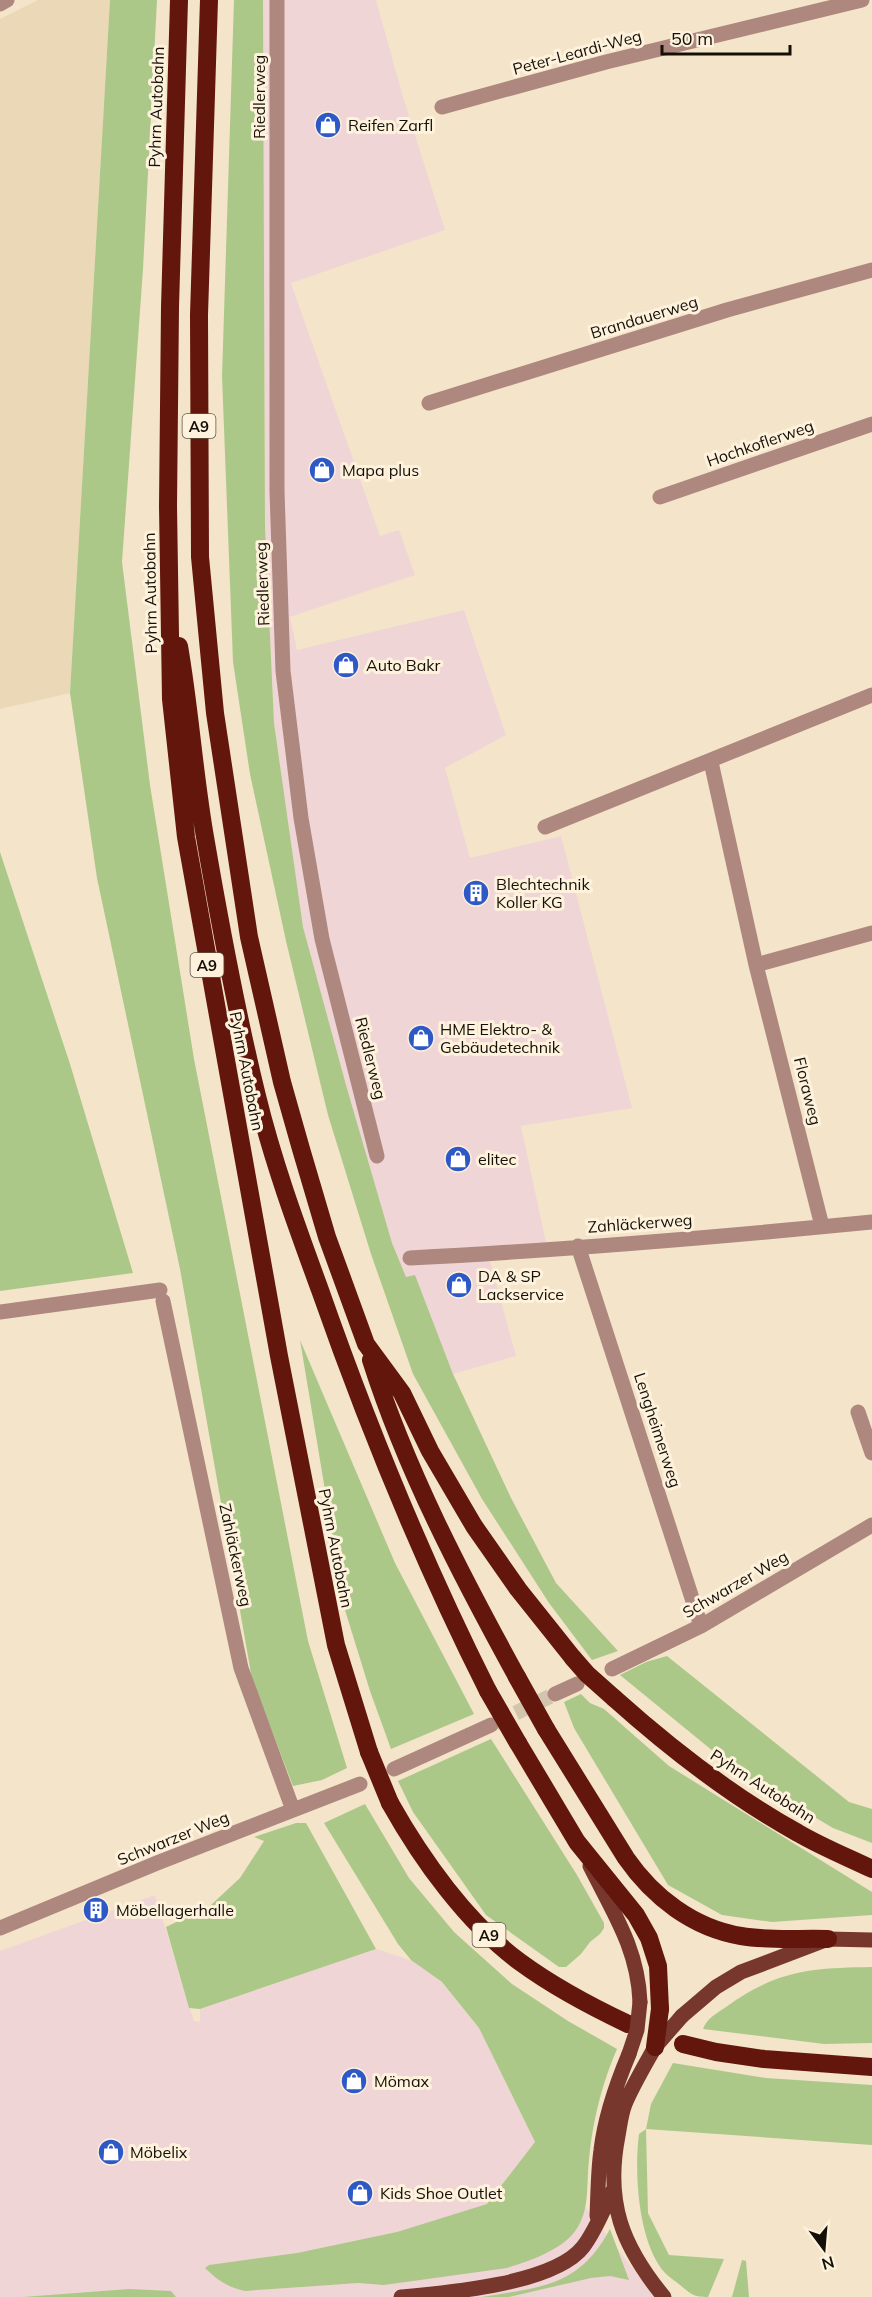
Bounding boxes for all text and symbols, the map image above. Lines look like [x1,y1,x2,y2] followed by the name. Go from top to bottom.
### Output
[662,18,790,56] scale bar
[510,25,644,79] street label: Peter-Leardi-Weg
[671,27,713,50] text: 50 m
[144,46,168,168] street label: Pyhrn Autobahn
[249,55,269,139] street label: Riedlerweg
[313,110,343,140] shop icon: Reifen Zarfl
[348,115,433,135] place label: Reifen Zarfl
[588,291,700,343] street label: Brandauerweg
[182,414,216,438] road number: A9
[704,415,816,471] street label: Hochkoflerweg
[307,455,337,485] shop icon: Mapa plus
[342,460,419,480] place label: Mapa plus
[139,532,161,654] street label: Pyhrn Autobahn
[251,542,273,626] street label: Riedlerweg
[331,650,361,680] shop icon: Auto Bakr
[366,655,441,675] place label: Auto Bakr
[496,874,590,912] place label: Blechtechnik Koller KG
[461,878,491,908] building icon: Blechtechnik Koller KG
[190,953,224,977] road number: A9
[226,1010,268,1132] street label: Pyhrn Autobahn
[351,1015,391,1101] street label: Riedlerweg
[440,1019,561,1057] place label: HME Elektro- & Gebäudetechnik
[406,1023,436,1053] shop icon: HME Elektro- & Gebäudetechnik
[790,1055,826,1127] street label: Floraweg
[443,1144,473,1174] shop icon: elitec
[478,1149,517,1169] place label: elitec
[587,1209,693,1237] street label: Zahläckerweg
[478,1266,564,1304] place label: DA & SP Lackservice
[444,1270,474,1300] shop icon: DA & SP Lackservice
[630,1370,686,1490] street label: Lengheimerweg
[315,1487,357,1609] street label: Pyhrn Autobahn
[215,1502,257,1608] street label: Zahläckerweg
[679,1546,791,1622] street label: Schwarzer Weg
[707,1745,819,1827] street label: Pyhrn Autobahn
[114,1807,232,1869] street label: Schwarzer Weg
[81,1895,111,1925] building icon: Möbellagerhalle
[116,1900,234,1920] place label: Möbellagerhalle
[472,1923,506,1947] road number: A9
[339,2066,369,2096] shop icon: Mömax
[374,2071,430,2091] place label: Mömax
[96,2137,126,2167] shop icon: Möbelix
[130,2142,188,2162] place label: Möbelix
[345,2178,375,2208] shop icon: Kids Shoe Outlet
[380,2183,503,2203] place label: Kids Shoe Outlet
[794,2219,854,2279] north arrow
[820,2252,837,2275] text: N

